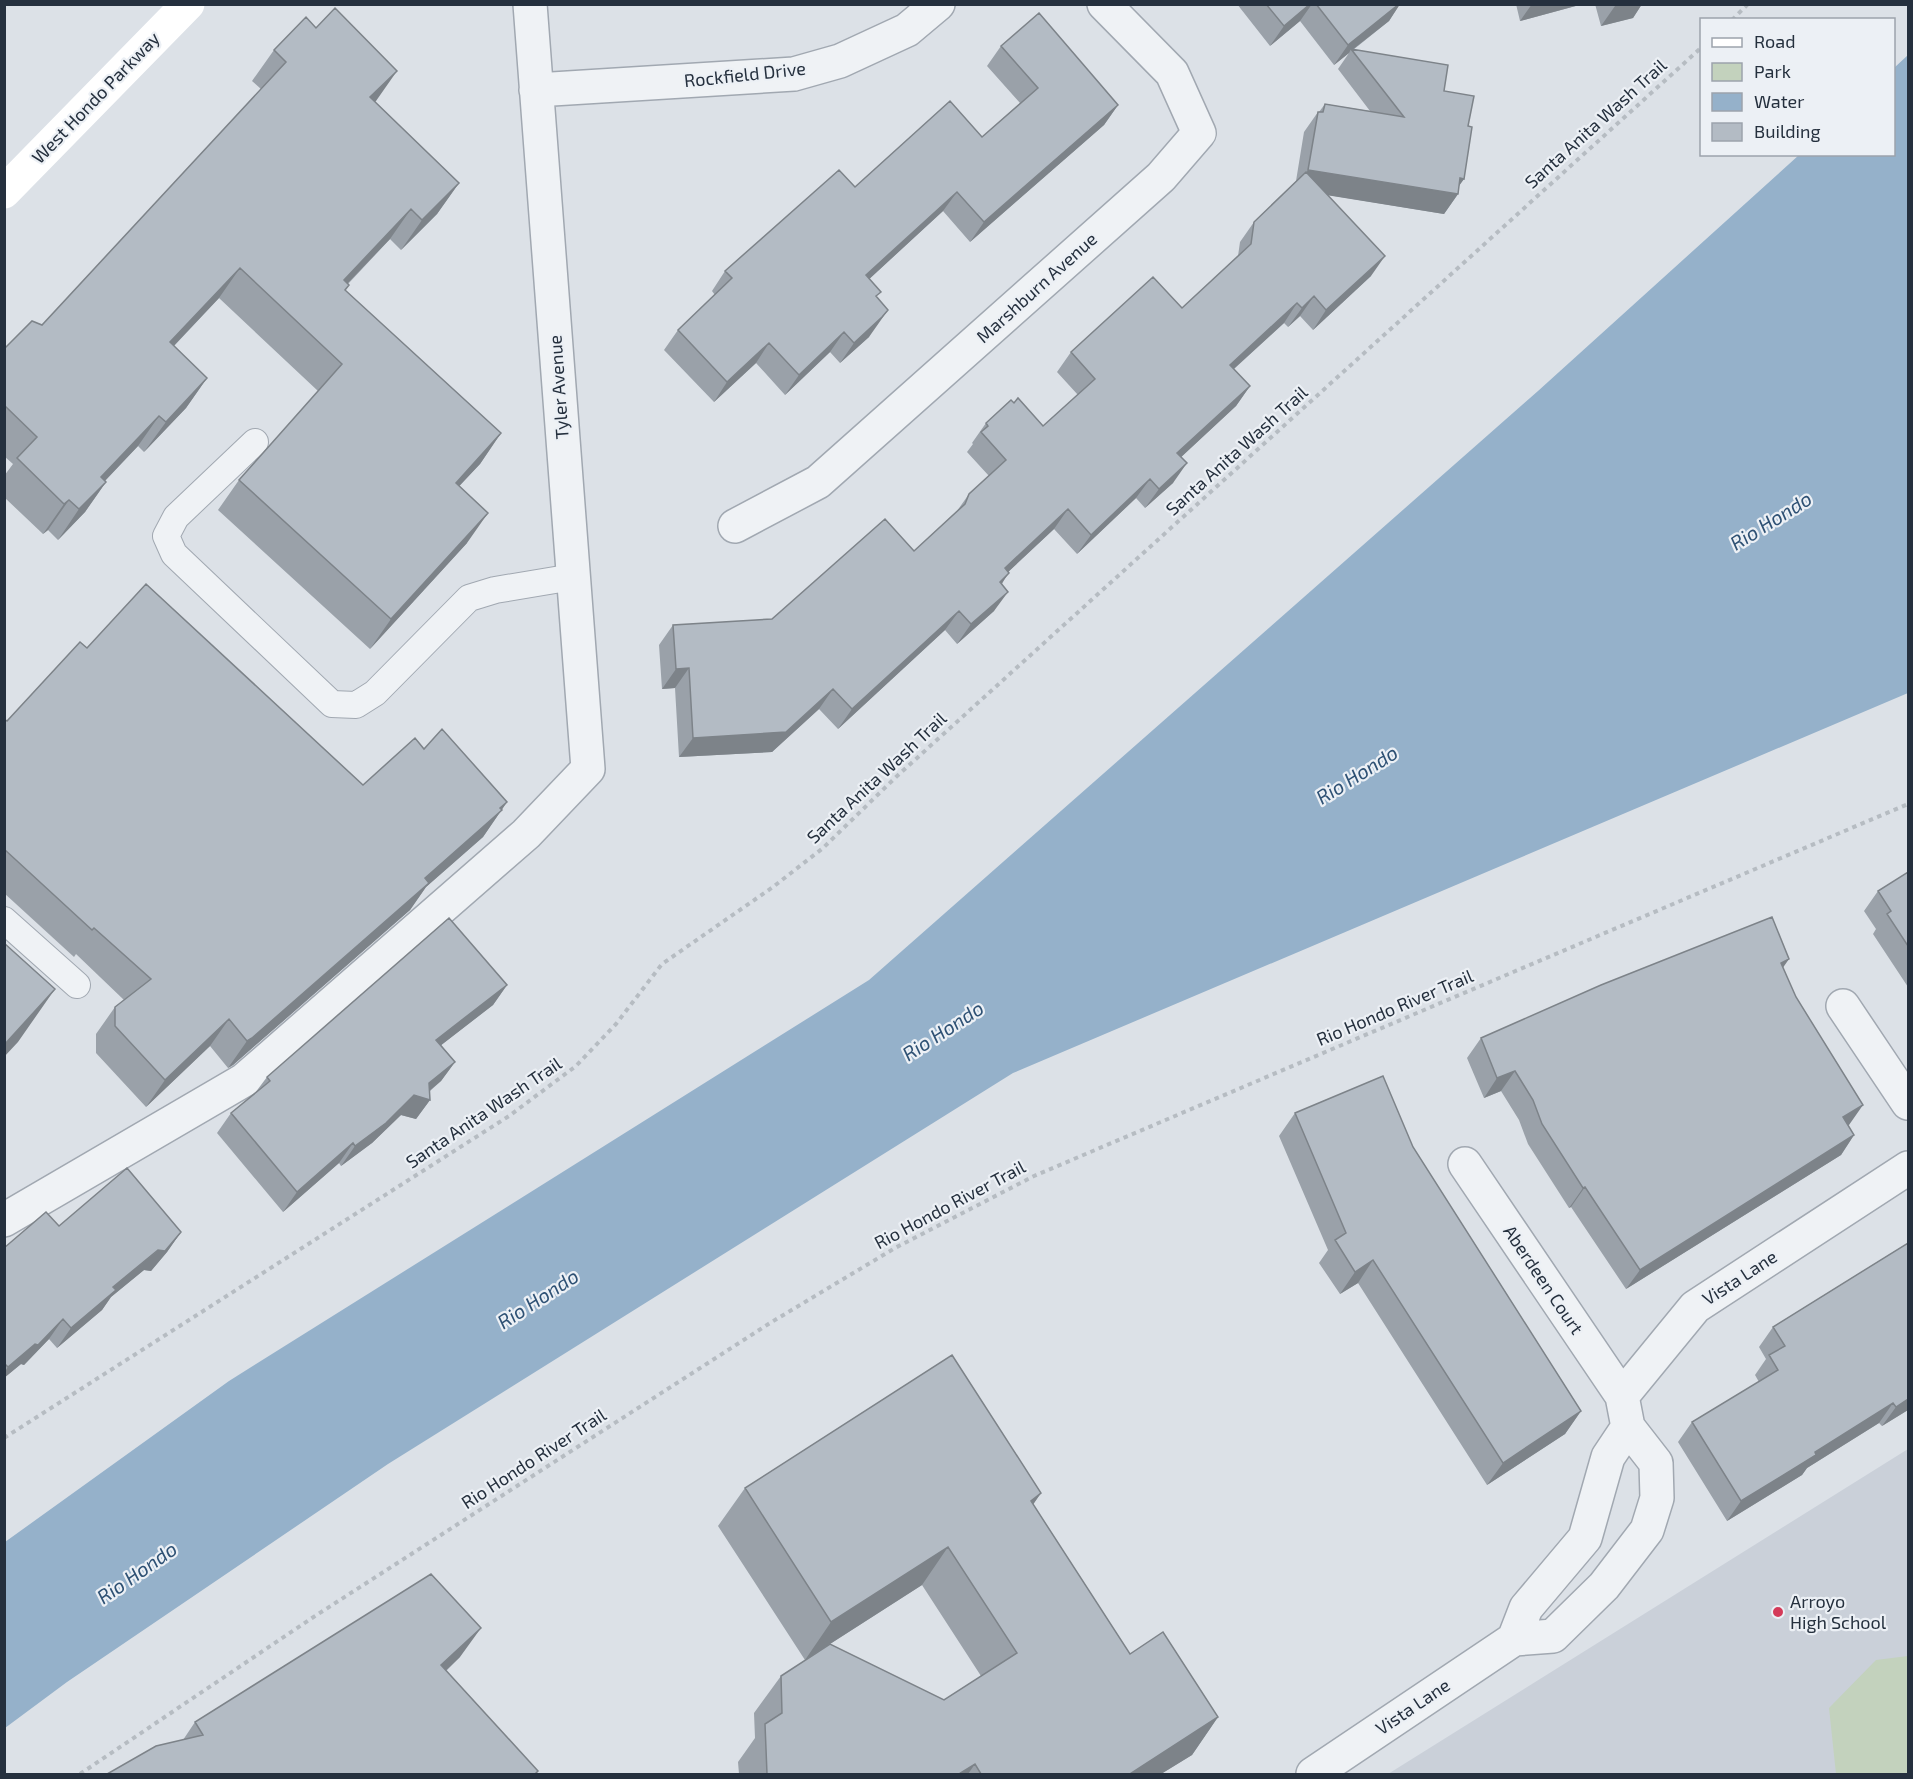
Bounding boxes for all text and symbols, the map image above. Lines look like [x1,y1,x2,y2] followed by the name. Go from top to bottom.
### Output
[1700,18,1895,156] legend
[27,26,164,168] street label: West Hondo Parkway
[1754,30,1795,52] text: Road
[1520,53,1671,193] street label: Santa Anita Wash Trail
[683,57,807,91] street label: Rockfield Drive
[1754,60,1791,82] text: Park
[1754,90,1804,112] text: Water
[1754,120,1821,142] text: Building
[972,227,1101,347] street label: Marshburn Avenue
[543,334,573,440] street label: Tyler Avenue
[1161,380,1312,520] street label: Santa Anita Wash Trail
[1725,486,1816,555] water label: Rio Hondo
[802,706,951,848] street label: Santa Anita Wash Trail
[1311,740,1402,809] water label: Rio Hondo
[1313,964,1477,1050] street label: Rio Hondo River Trail
[897,995,988,1065] water label: Rio Hondo
[401,1052,566,1172] street label: Santa Anita Wash Trail
[870,1155,1029,1253] street label: Rio Hondo River Trail
[1499,1221,1589,1338] street label: Aberdeen Court
[1698,1245,1781,1309] street label: Vista Lane
[492,1263,583,1333] water label: Rio Hondo
[457,1403,610,1513] street label: Rio Hondo River Trail
[92,1536,181,1608] water label: Rio Hondo
[1790,1590,1887,1633] place label: Arroyo High School
[1771,1605,1785,1619] marker: Arroyo High School
[1371,1673,1454,1739] street label: Vista Lane

